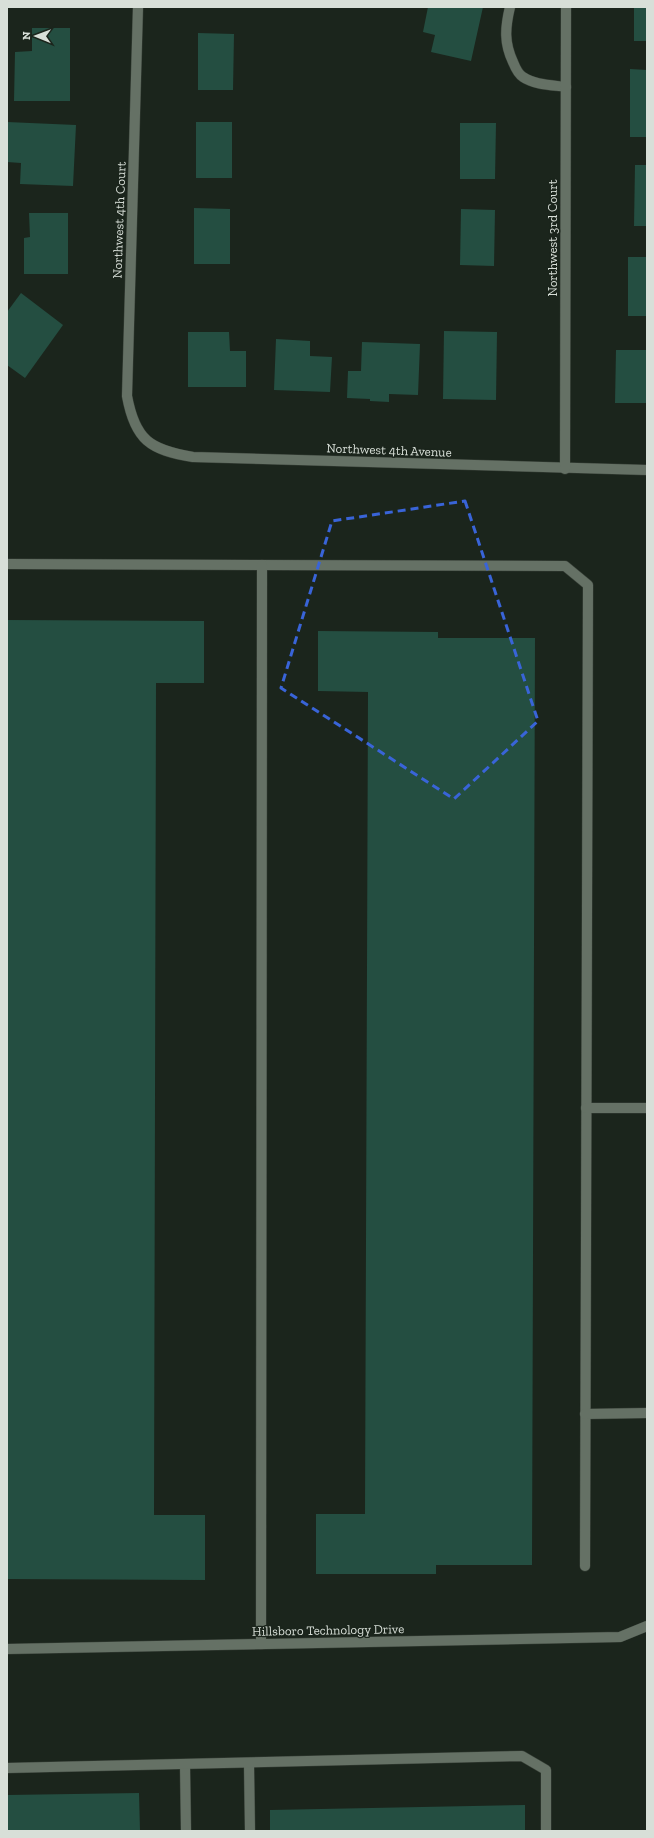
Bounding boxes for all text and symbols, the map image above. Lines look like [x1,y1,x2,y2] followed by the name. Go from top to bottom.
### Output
[16,16,56,56] north arrow
[20,31,33,40] text: N
[109,161,129,279] street label: Northwest 4th Court
[545,179,560,297] street label: Northwest 3rd Court
[326,440,452,460] street label: Northwest 4th Avenue
[252,1621,404,1639] street label: Hillsboro Technology Drive

